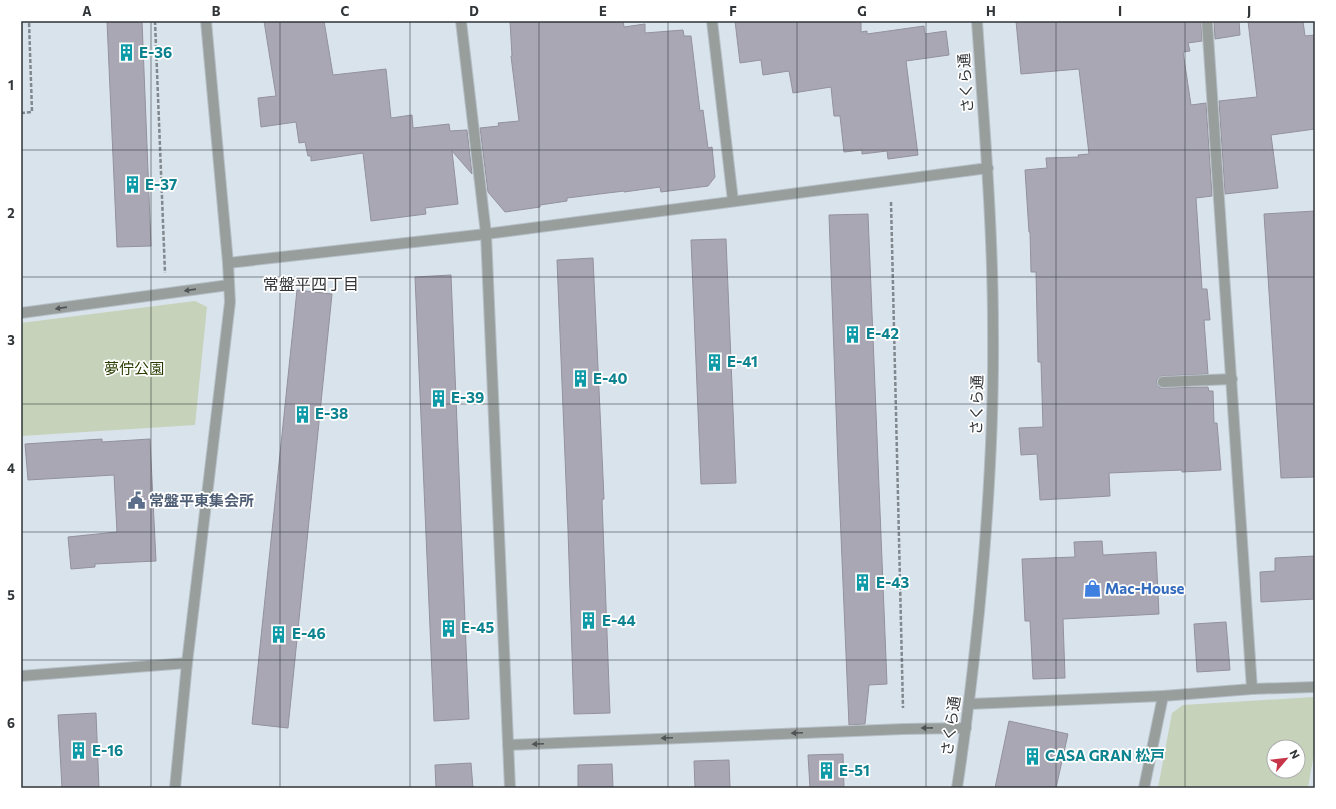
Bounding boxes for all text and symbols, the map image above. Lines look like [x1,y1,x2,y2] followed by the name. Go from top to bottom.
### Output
[82,3,92,19] text: A
[212,3,221,19] text: B
[341,3,350,19] text: C
[469,3,479,19] text: D
[599,3,607,19] text: E
[729,3,737,19] text: F
[857,3,867,19] text: G
[986,3,996,19] text: H
[1118,3,1122,19] text: I
[1247,3,1251,19] text: J
[116,43,136,63] building icon: E-36
[139,43,172,61] place label: E-36
[954,53,976,114] street label: さくら通
[8,77,14,93] text: 1
[122,175,142,195] building icon: E-37
[145,175,177,193] place label: E-37
[7,205,15,221] text: 2
[263,274,359,293] district label: 常盤平四丁目
[184,287,196,293] one-way arrow
[55,305,67,311] one-way arrow
[843,324,863,344] building icon: E-42
[866,324,899,342] place label: E-42
[7,332,15,348] text: 3
[704,352,724,372] building icon: E-41
[727,352,758,370] place label: E-41
[104,359,164,377] park label: 夢佇公園
[570,369,590,389] building icon: E-40
[593,369,628,387] place label: E-40
[966,375,986,435] street label: さくら通
[428,388,448,408] building icon: E-39
[451,388,484,406] place label: E-39
[292,404,312,424] building icon: E-38
[315,404,348,422] place label: E-38
[7,460,15,476] text: 4
[126,491,146,511] public building icon: 常盤平東集会所
[149,491,254,509] place label: 常盤平東集会所
[853,573,873,593] building icon: E-43
[876,573,910,591] place label: E-43
[1082,579,1102,599] shop icon: Mac-House
[1105,579,1185,597] place label: Mac-House
[7,587,15,603] text: 5
[579,611,599,631] building icon: E-44
[602,611,636,629] place label: E-44
[438,618,458,638] building icon: E-45
[461,618,495,636] place label: E-45
[269,624,289,644] building icon: E-46
[292,624,326,642] place label: E-46
[937,695,963,757] street label: さくら通
[7,715,15,731] text: 6
[921,725,933,732] one-way arrow
[790,730,803,736] one-way arrow
[661,735,673,742] one-way arrow
[1266,739,1306,779] north arrow
[532,740,544,747] one-way arrow
[69,741,89,761] building icon: E-16
[92,741,123,759] place label: E-16
[1022,746,1042,766] building icon: CASA GRAN 松戸
[1045,746,1165,764] place label: CASA GRAN 松戸
[1288,747,1303,761] text: N
[816,761,836,781] building icon: E-51
[839,761,870,779] place label: E-51

